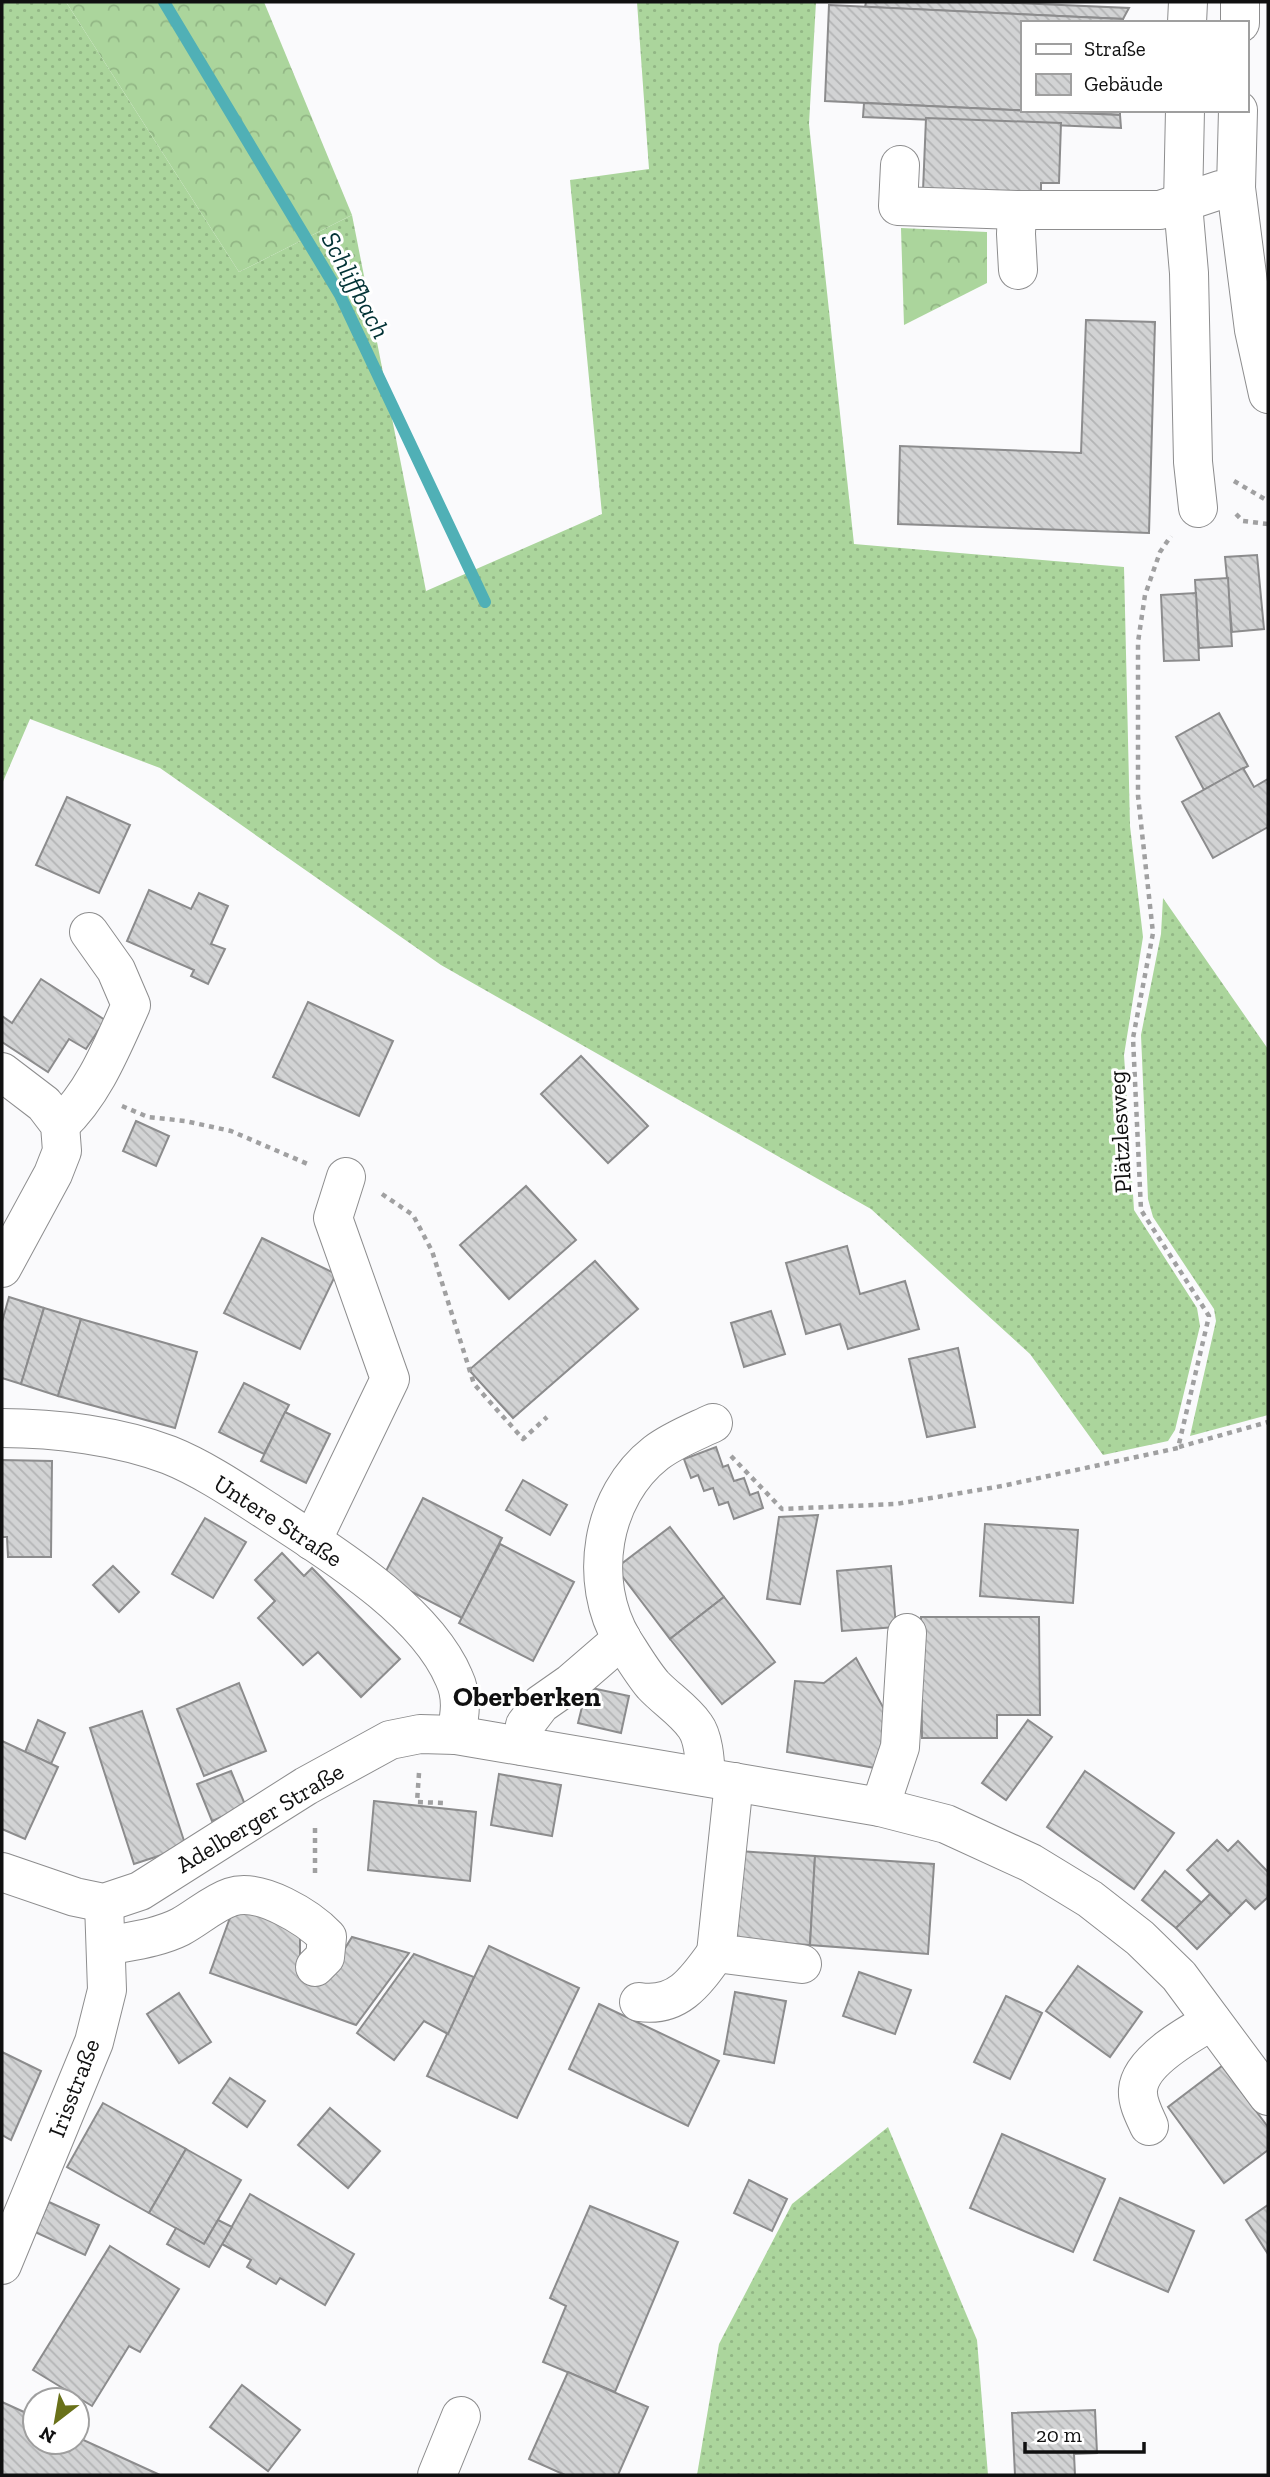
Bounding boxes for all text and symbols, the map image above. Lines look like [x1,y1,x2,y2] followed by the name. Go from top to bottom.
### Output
[1021,21,1249,112] legend
[1084,36,1146,61] text: Straße
[1084,71,1163,96] text: Gebäude
[315,226,397,344] water label: Schliffbach
[1102,1070,1137,1194] street label: Plätzlesweg
[208,1468,348,1573] street label: Untere Straße
[453,1680,601,1713] district label: Oberberken
[171,1756,349,1879] street label: Adelberger Straße
[42,2035,106,2141] street label: Irisstraße
[21,2386,91,2456] north arrow
[1025,2410,1144,2454] scale bar
[35,2422,60,2449] text: N
[1036,2422,1082,2447] text: 20 m

